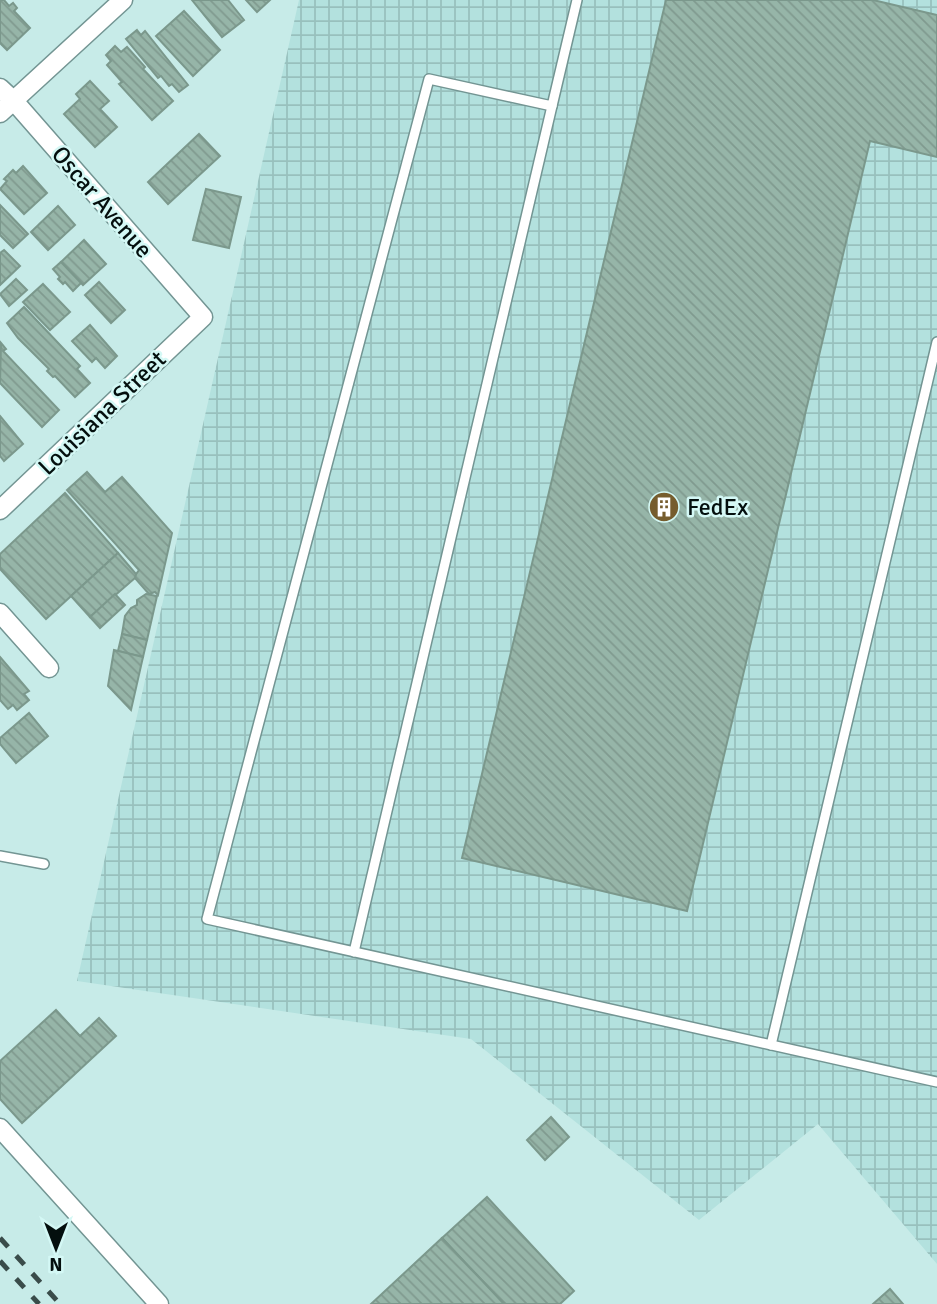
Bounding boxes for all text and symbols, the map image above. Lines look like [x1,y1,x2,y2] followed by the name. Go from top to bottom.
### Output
[45,140,159,264] street label: Oscar Avenue
[32,344,172,482] street label: Louisiana Street
[647,490,681,524] building icon: FedEx
[687,492,748,522] place label: FedEx
[21,1213,91,1283] north arrow
[49,1252,63,1276] text: N

